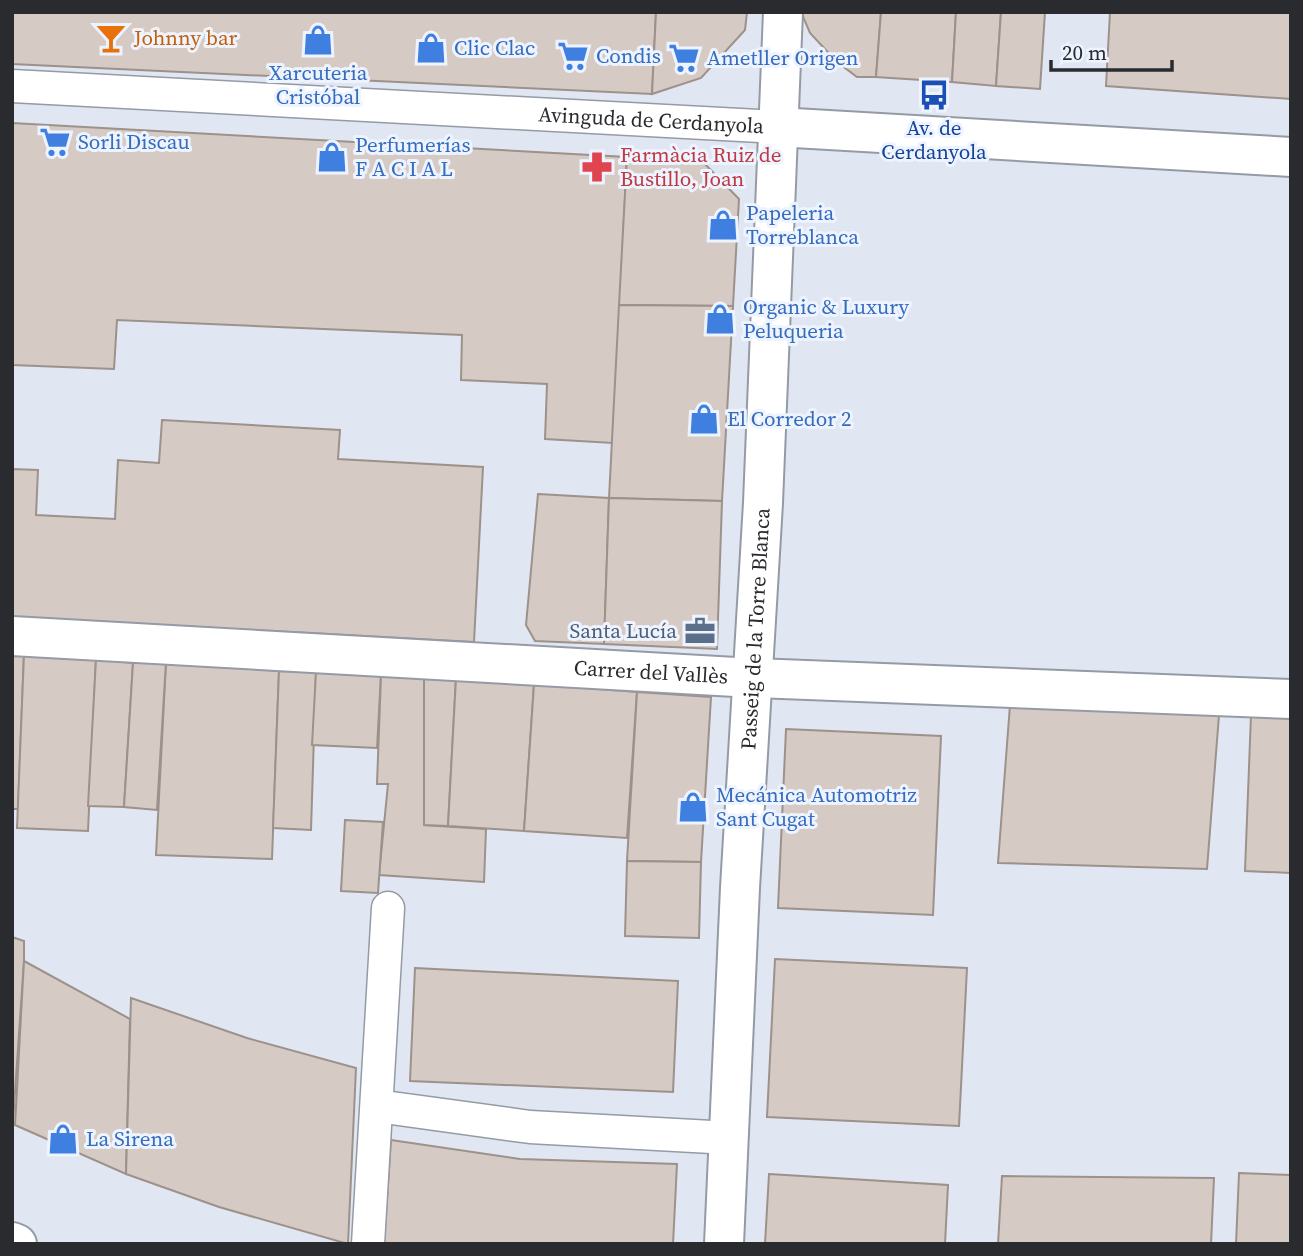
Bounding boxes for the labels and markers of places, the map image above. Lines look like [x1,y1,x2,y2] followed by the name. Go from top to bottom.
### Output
[94,21,128,55] bar icon: Johnny bar
[133,23,238,52] place label: Johnny bar
[301,23,335,57] shop icon: Xarcuteria Cristóbal
[414,31,448,65] shop icon: Clic Clac
[454,33,535,62] place label: Clic Clac
[556,39,590,73] supermarket icon: Condis
[596,41,661,70] place label: Condis
[667,41,701,75] supermarket icon: Ametller Origen
[707,43,859,72] place label: Ametller Origen
[269,58,368,111] place label: Xarcuteria Cristóbal
[917,78,951,112] bus stop icon: Av. de Cerdanyola
[881,113,987,166] place label: Av. de Cerdanyola
[38,125,72,159] supermarket icon: Sorli Discau
[78,127,190,156] place label: Sorli Discau
[355,130,471,183] place label: Perfumerías F A C I A L
[315,140,349,174] shop icon: Perfumerías F A C I A L
[620,140,782,193] place label: Farmàcia Ruiz de Bustillo, Joan
[580,150,614,184] pharmacy icon: Farmàcia Ruiz de Bustillo, Joan
[746,198,859,251] place label: Papeleria Torreblanca
[706,208,740,242] shop icon: Papeleria Torreblanca
[743,292,909,345] place label: Organic & Luxury Peluqueria
[703,302,737,336] shop icon: Organic & Luxury Peluqueria
[687,402,721,436] shop icon: El Corredor 2
[727,404,852,433] place label: El Corredor 2
[683,614,717,648] office icon: Santa Lucía
[569,616,677,645] place label: Santa Lucía
[716,780,917,833] place label: Mecánica Automotriz Sant Cugat
[676,790,710,824] shop icon: Mecánica Automotriz Sant Cugat
[46,1122,80,1156] shop icon: La Sirena
[86,1124,174,1153] place label: La Sirena

